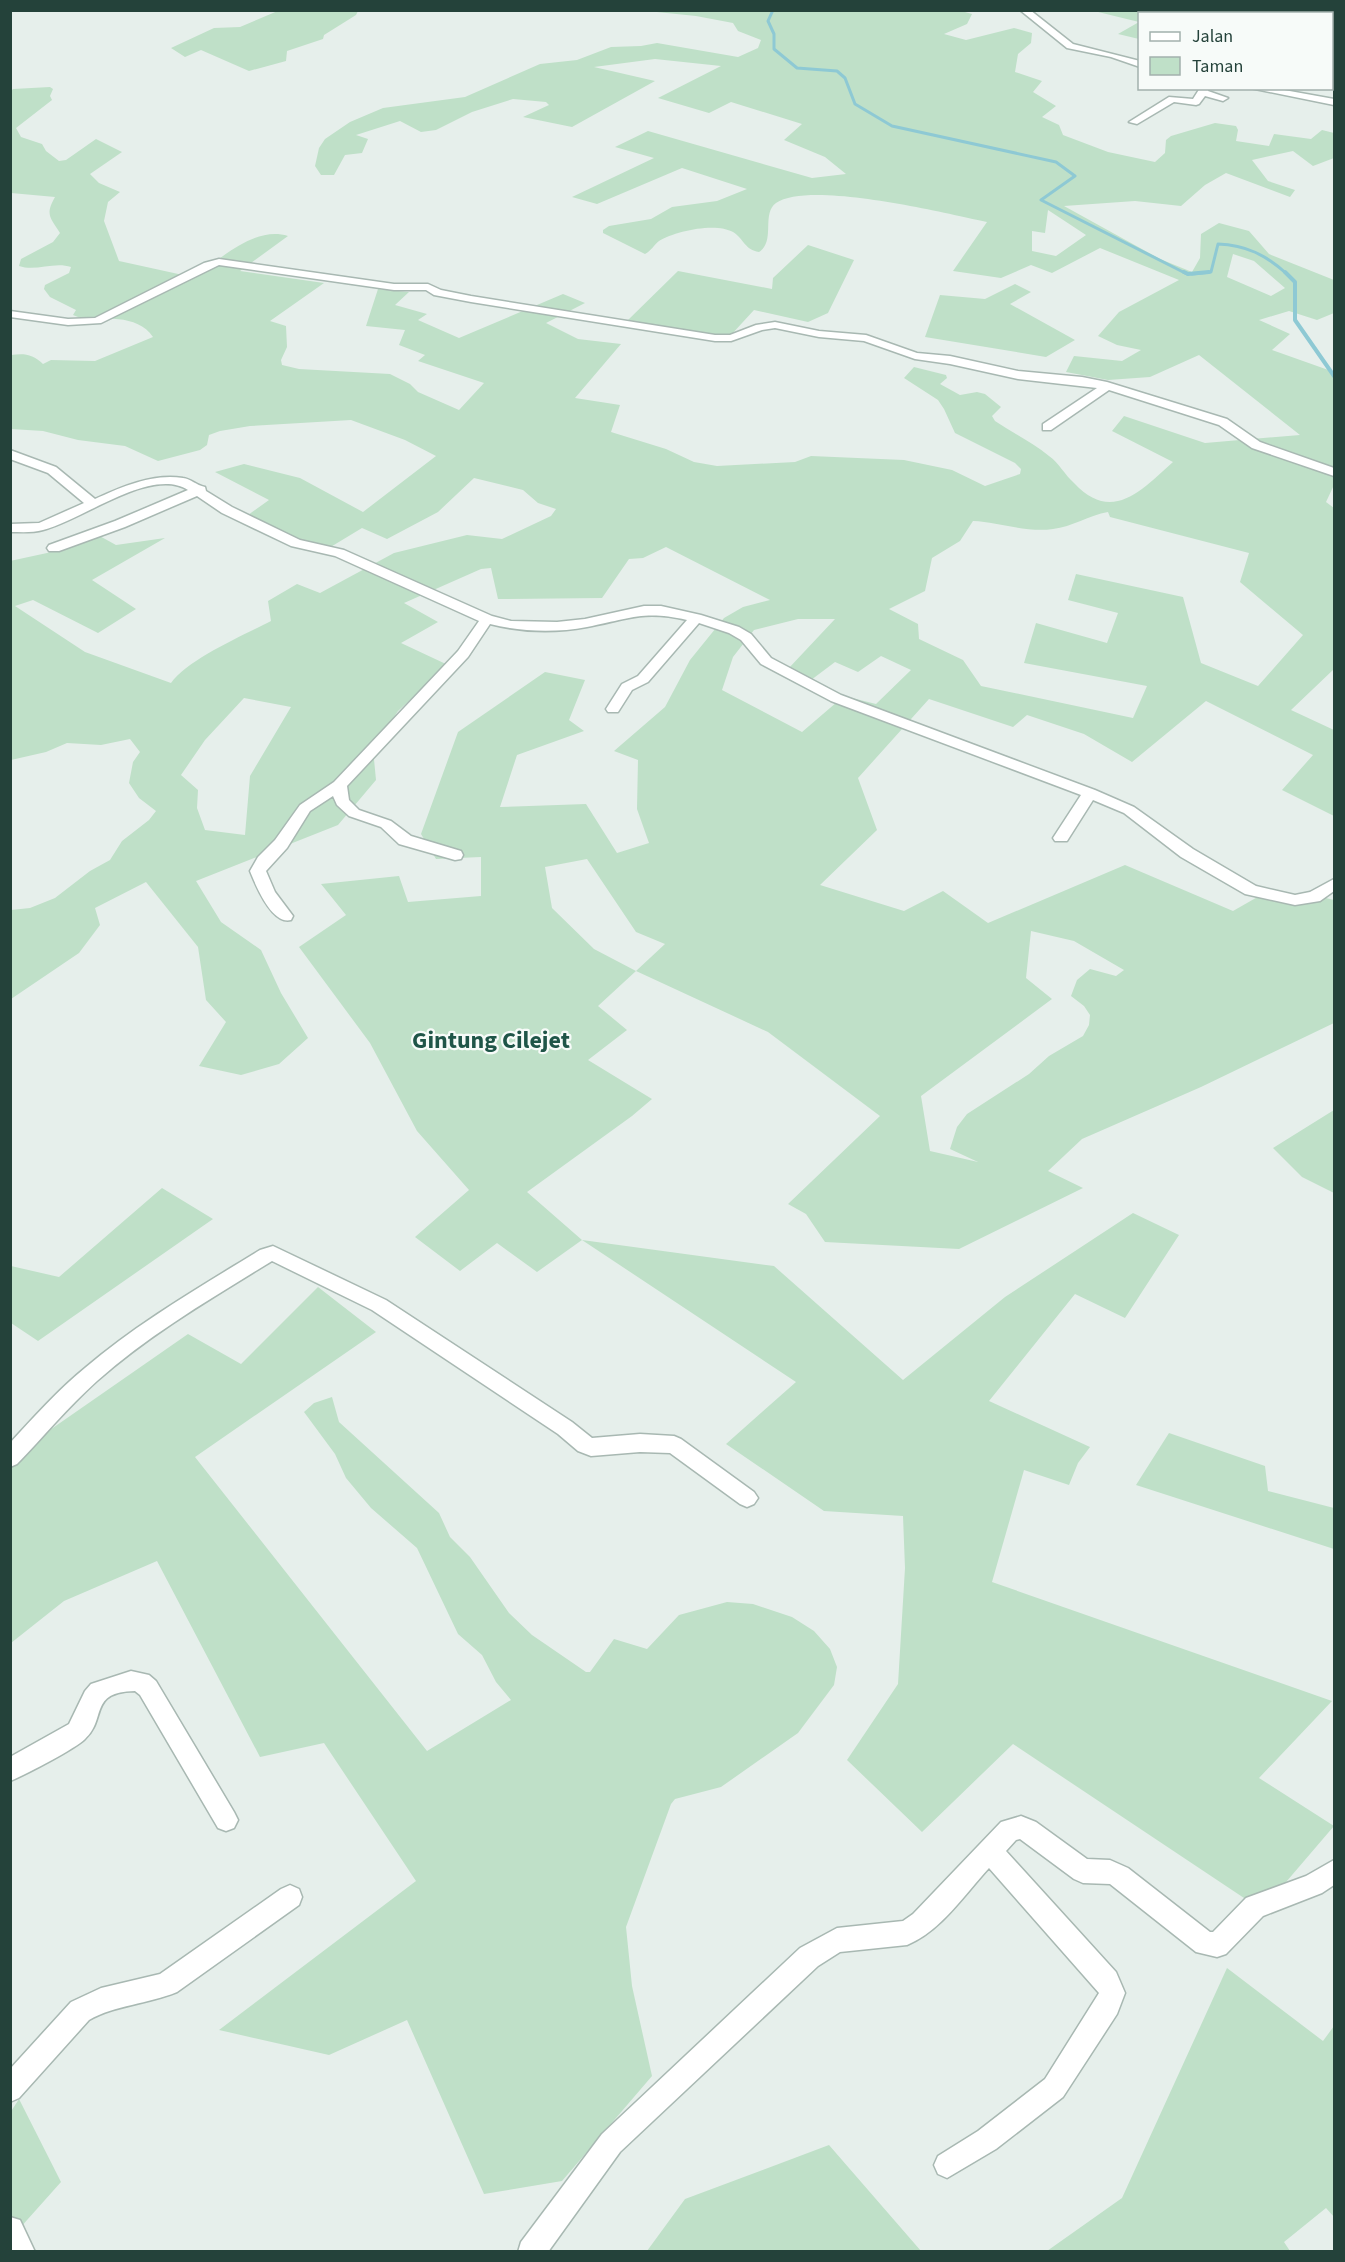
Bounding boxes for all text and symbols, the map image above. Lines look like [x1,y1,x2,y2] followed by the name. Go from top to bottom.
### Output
[1138,12,1333,90] legend
[1192,24,1233,49] text: Jalan
[1192,54,1243,79] text: Taman
[412,1023,570,1058] district label: Gintung Cilejet

